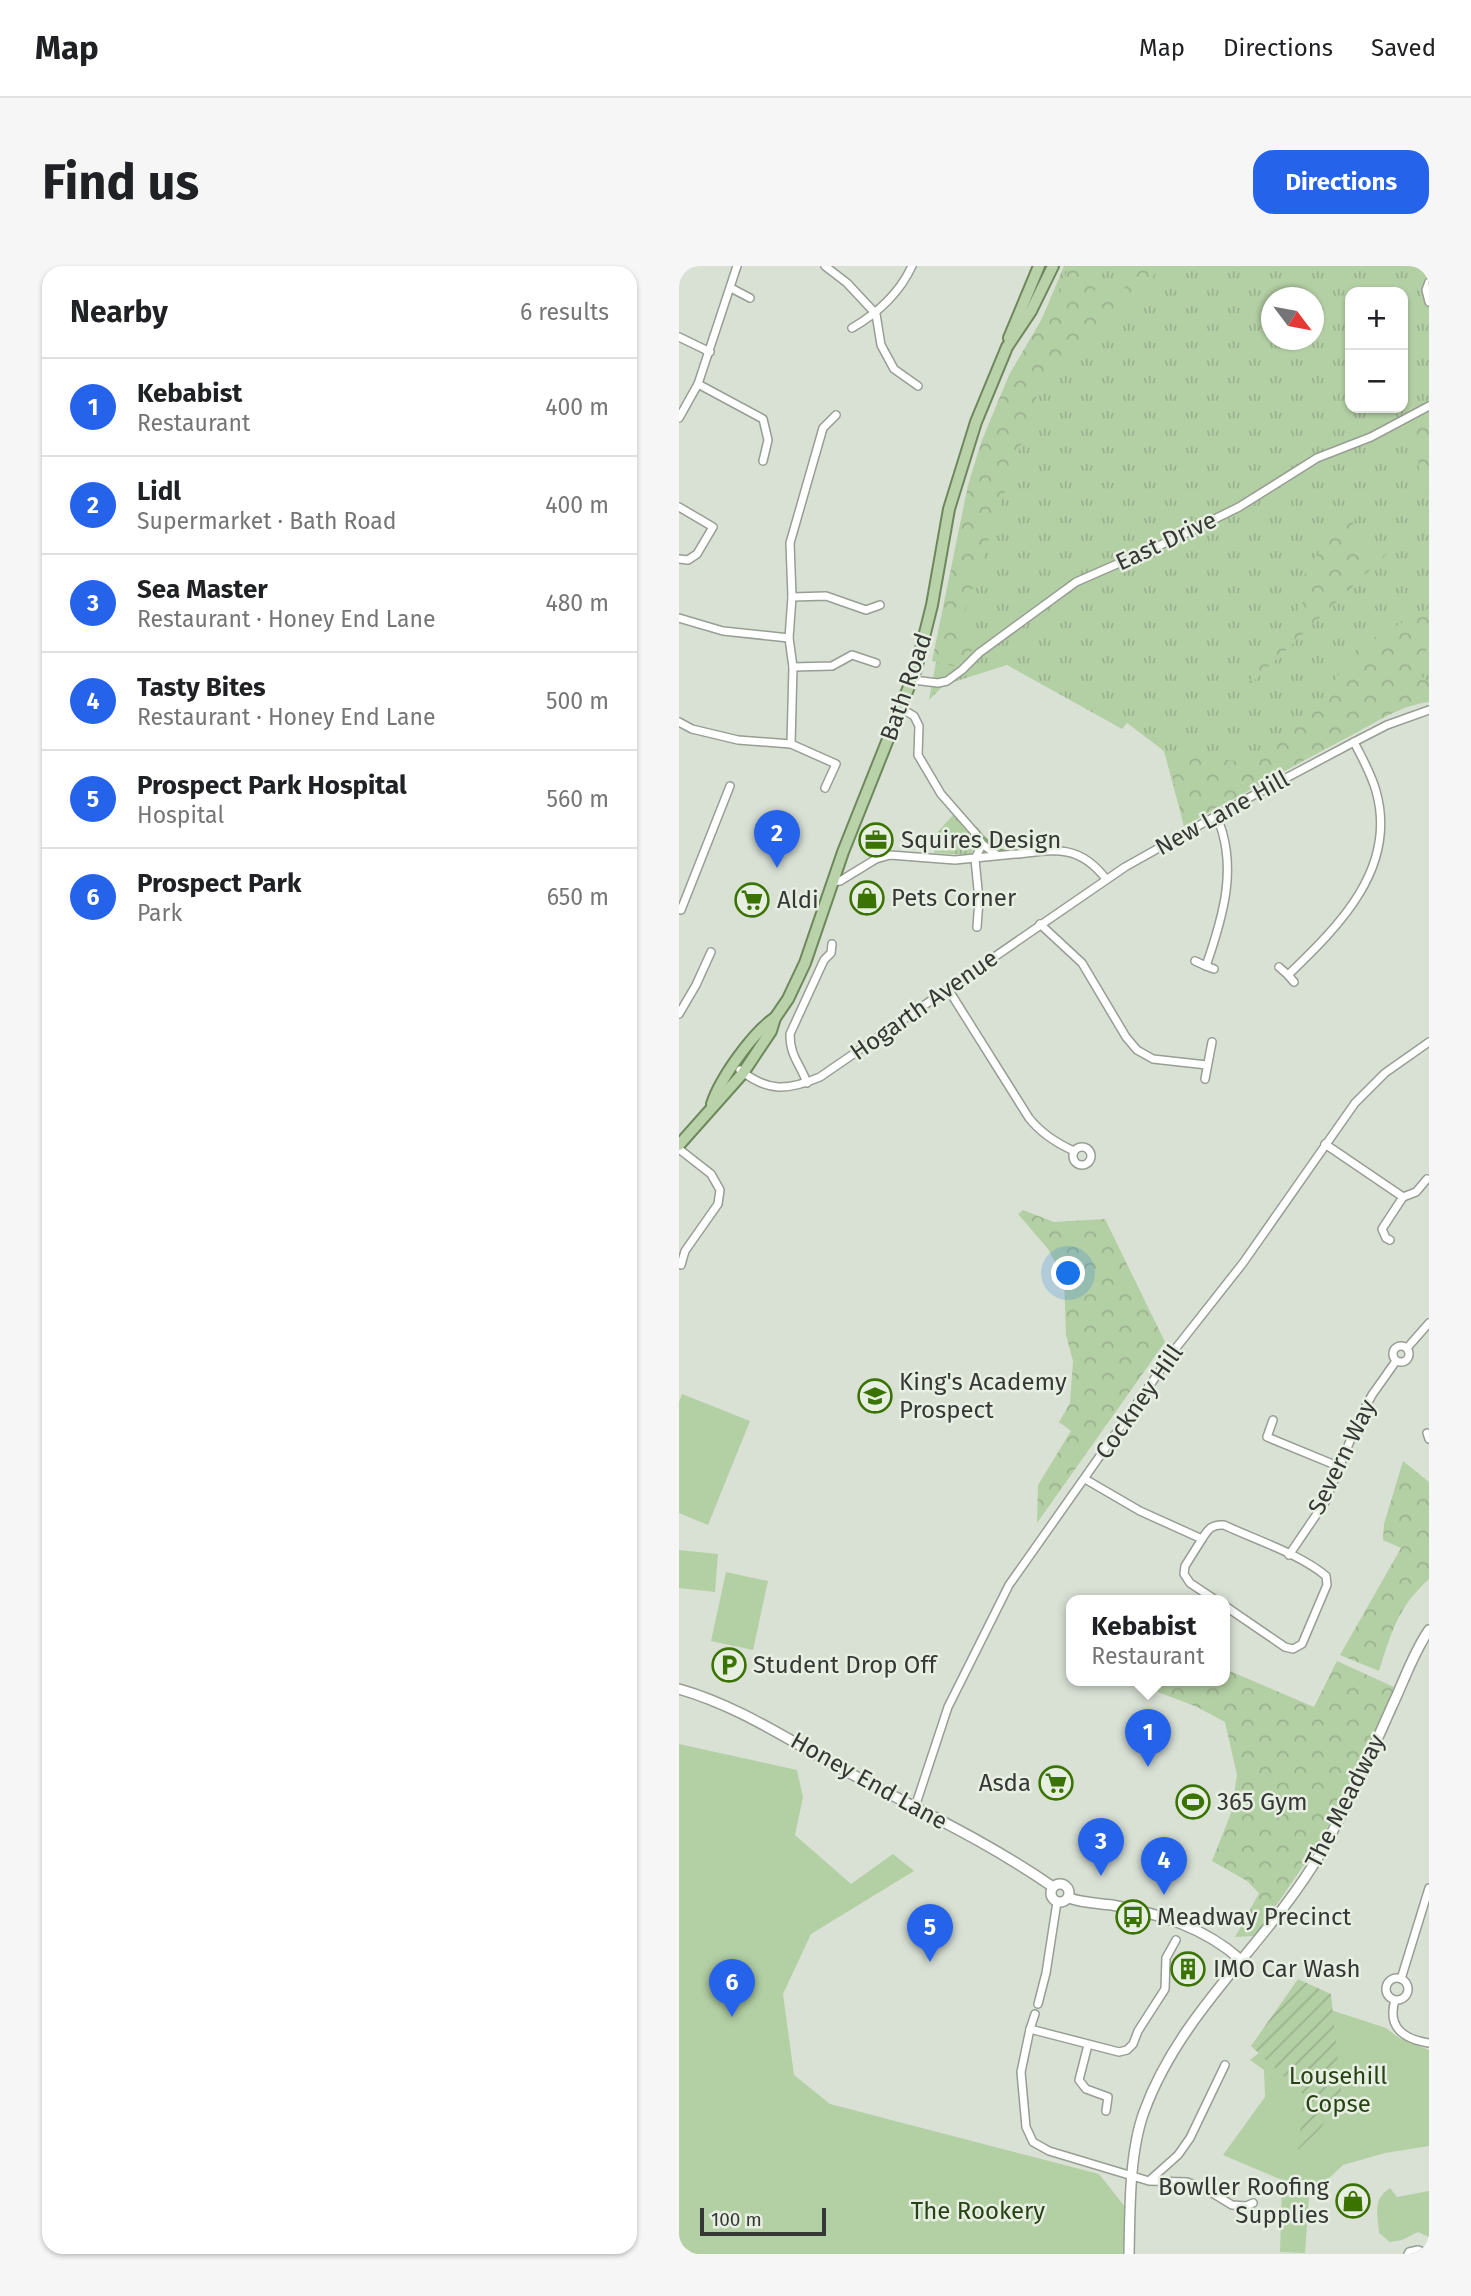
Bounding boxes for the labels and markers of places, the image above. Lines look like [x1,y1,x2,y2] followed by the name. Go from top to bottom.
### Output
[754,810,800,868] pin: 2
[857,821,895,859] office icon: Squires Design
[901,826,1061,854] place label: Squires Design
[848,879,886,917] shop icon: Pets Corner
[733,881,771,919] supermarket icon: Aldi
[891,884,1017,912] place label: Pets Corner
[777,886,819,914] place label: Aldi
[899,1368,1067,1424] place label: King's Academy Prospect
[856,1377,894,1415] school or university icon: King's Academy Prospect
[710,1646,748,1684] parking icon: Student Drop Off
[753,1651,939,1679] place label: Student Drop Off
[1125,1709,1171,1767] pin: 1
[1037,1764,1075,1802] supermarket icon: Asda
[979,1769,1031,1797] place label: Asda
[1174,1783,1212,1821] sports icon: 365 Gym
[1217,1788,1308,1816] place label: 365 Gym
[1078,1818,1124,1876] pin: 3
[1141,1837,1187,1895] pin: 4
[1114,1898,1152,1936] bus stop icon: Meadway Precinct
[1157,1903,1352,1931] place label: Meadway Precinct
[907,1904,953,1962] pin: 5
[1169,1950,1207,1988] building icon: IMO Car Wash
[1213,1955,1361,1983] place label: IMO Car Wash
[709,1959,755,2017] pin: 6
[1158,2173,1330,2229] place label: Bowller Roofing Supplies
[1334,2182,1372,2220] shop icon: Bowller Roofing Supplies

